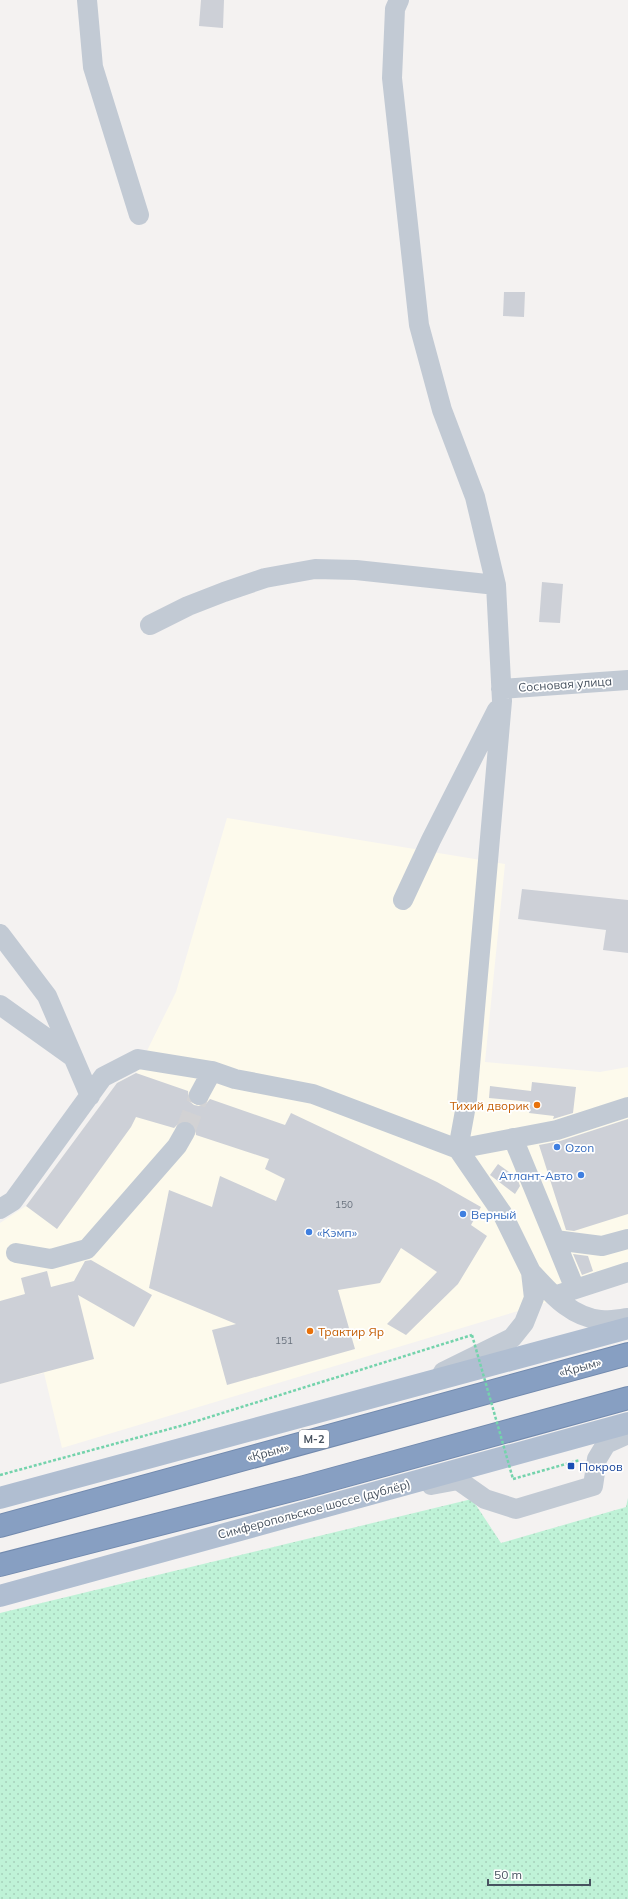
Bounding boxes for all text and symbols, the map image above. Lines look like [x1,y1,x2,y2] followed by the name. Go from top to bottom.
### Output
[518,673,612,695] street label: Сосновая улица
[450,1098,530,1113] place label: Тихий дворик
[532,1100,542,1110] marker: Тихий дворик
[565,1140,594,1155] place label: Ozon
[552,1142,562,1152] marker: Ozon
[499,1168,573,1183] place label: Атлант-Авто
[576,1170,586,1180] marker: Атлант-Авто
[335,1198,353,1211] house number: 150
[471,1207,516,1222] place label: Верный
[458,1209,468,1219] marker: Верный
[317,1225,358,1240] place label: «Кэмп»
[304,1227,314,1237] marker: «Кэмп»
[318,1324,384,1339] place label: Трактир Яр
[305,1326,315,1336] marker: Трактир Яр
[275,1334,293,1347] house number: 151
[557,1354,603,1380] street label: «Крым»
[299,1430,329,1448] road number: М-2
[245,1439,291,1465] street label: «Крым»
[579,1459,623,1474] place label: Покров
[566,1461,576,1471] marker: Покров
[216,1476,412,1542] street label: Симферопольское шоссе (дублёр)
[488,1861,590,1887] scale bar
[494,1867,522,1882] text: 50 m

